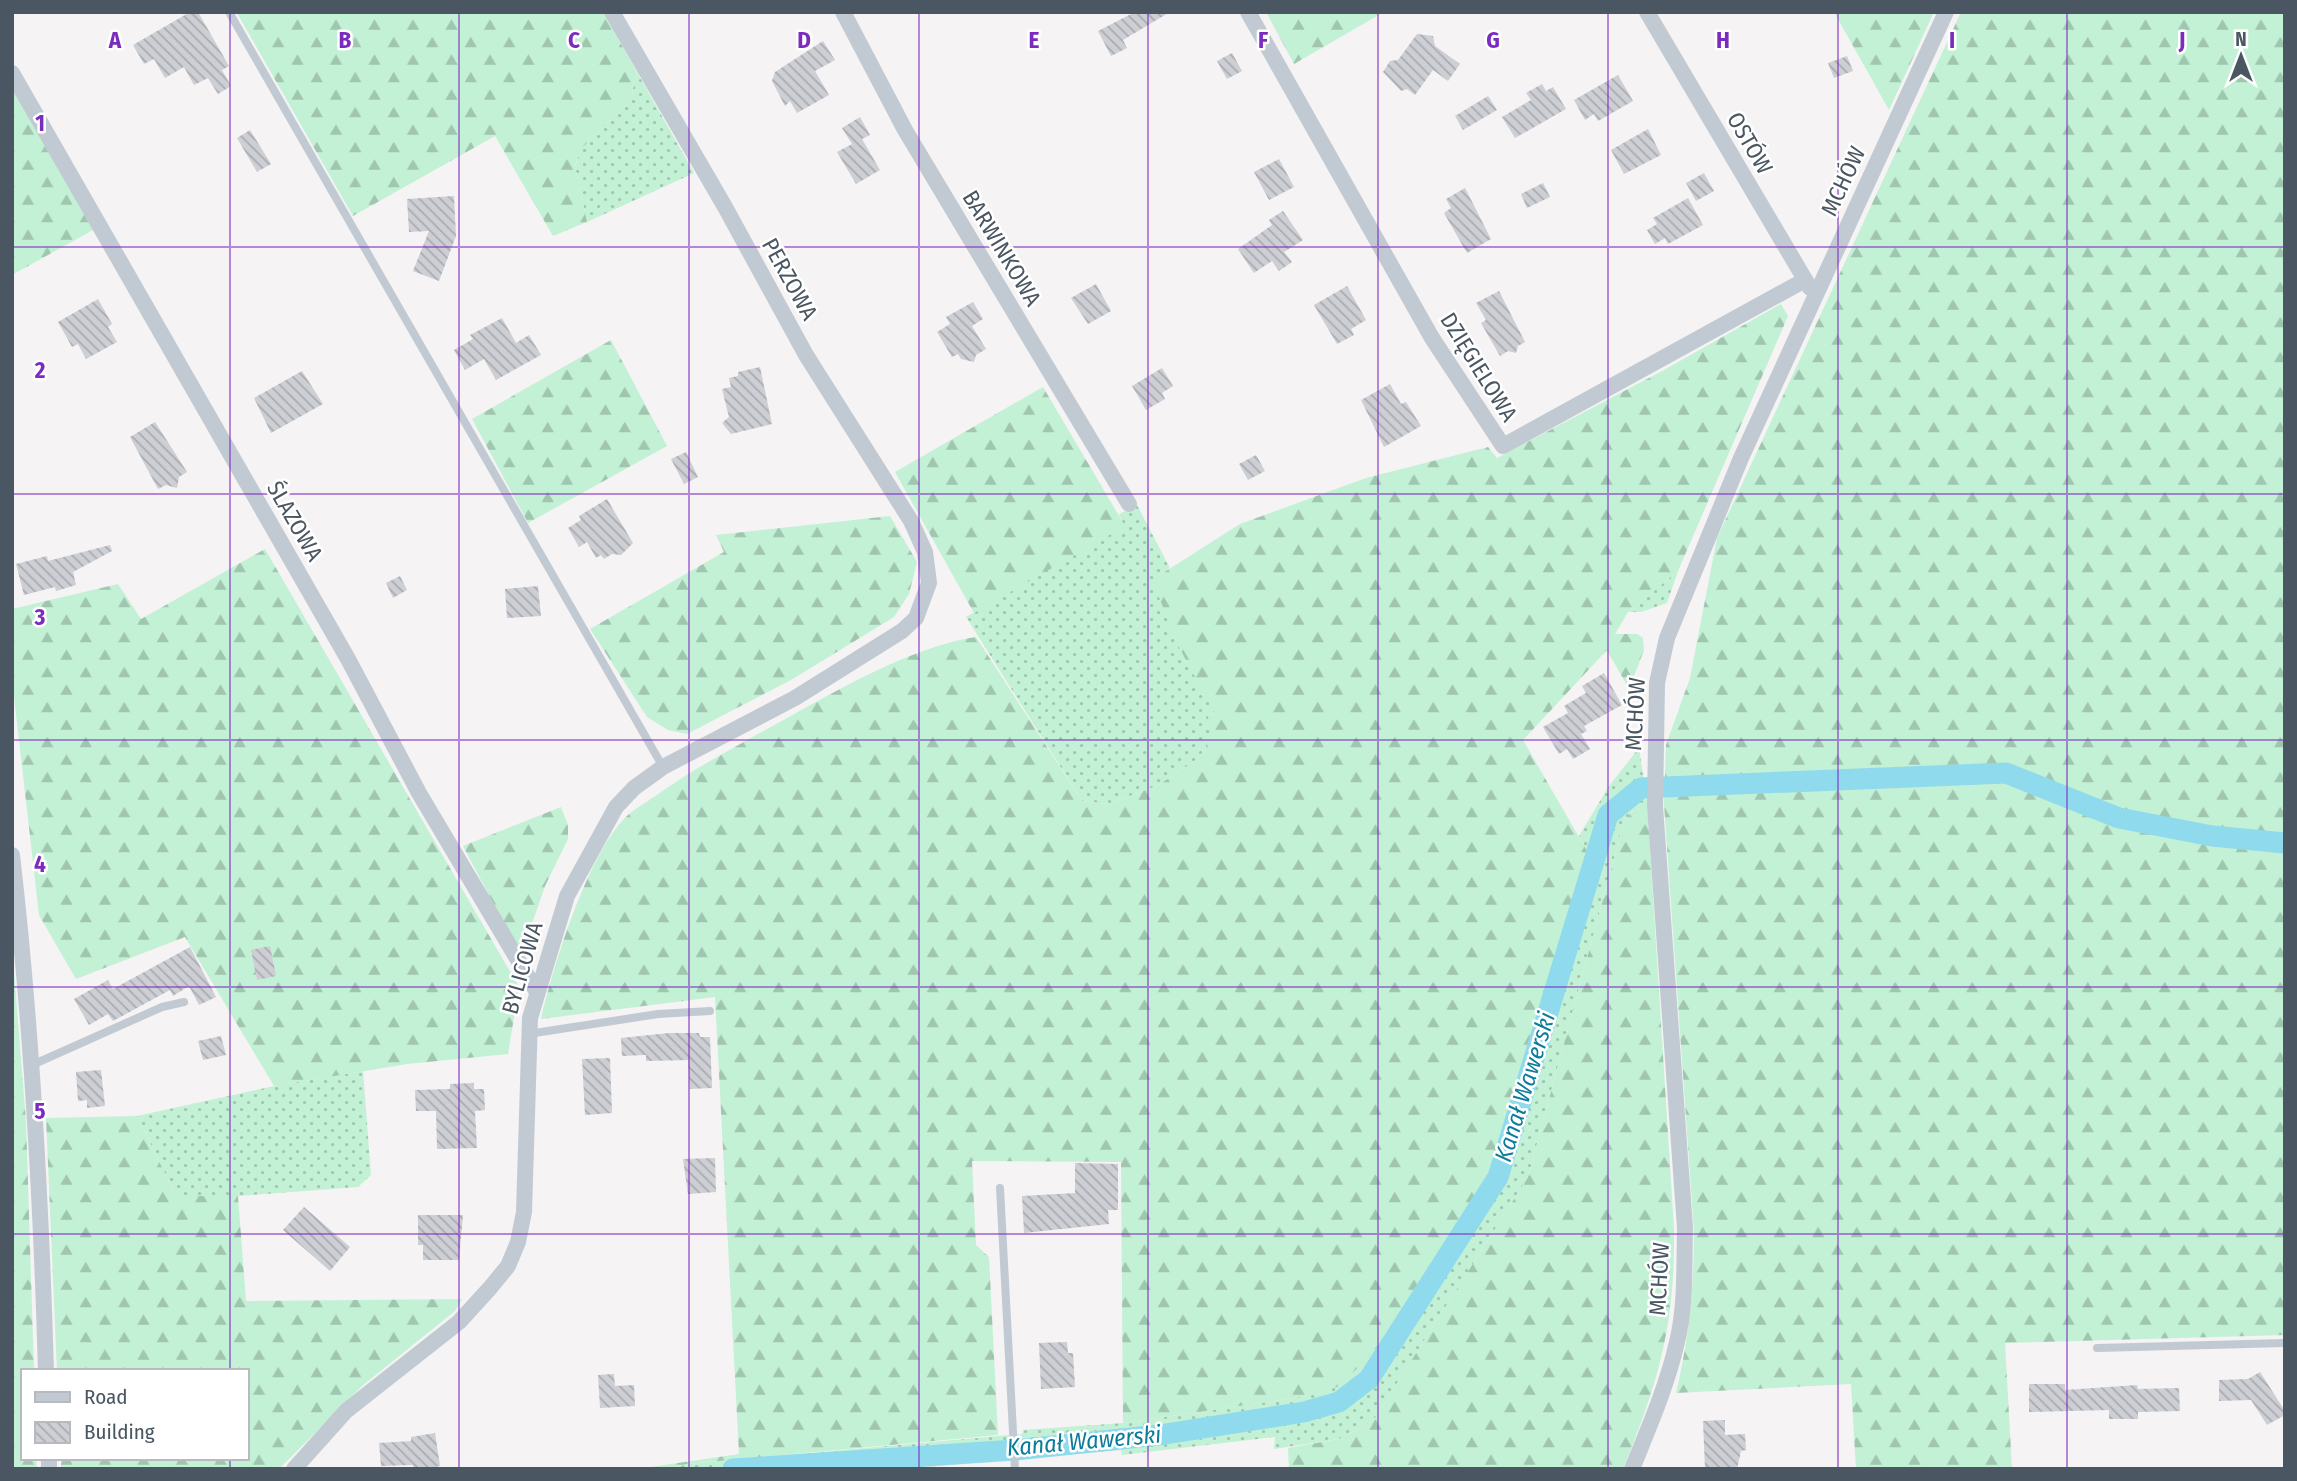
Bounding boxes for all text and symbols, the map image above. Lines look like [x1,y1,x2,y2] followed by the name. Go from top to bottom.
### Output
[2206,21,2276,91] north arrow
[108,26,122,54] text: A
[339,26,352,54] text: B
[568,26,580,54] text: C
[797,26,811,54] text: D
[1029,26,1040,54] text: E
[1258,26,1268,54] text: F
[1486,26,1500,54] text: G
[1716,26,1730,54] text: H
[1949,26,1955,54] text: I
[2178,26,2185,54] text: J
[2235,28,2247,51] text: N
[1721,107,1779,179] street label: OSTÓW
[35,109,45,137] text: 1
[1815,142,1871,220] street label: MCHÓW
[957,185,1047,311] street label: BARWINKOWA
[756,233,824,325] street label: PERZOWA
[1435,307,1523,427] street label: DZIĘGIELOWA
[34,356,46,384] text: 2
[261,476,329,566] street label: ŚLAZOWA
[34,603,46,631] text: 3
[1619,677,1651,751] street label: MCHÓW
[34,850,46,878] text: 4
[495,919,549,1017] street label: BYLICOWA
[1489,1009,1561,1165] water label: Kanał Wawerski
[34,1097,46,1125] text: 5
[1643,1242,1675,1316] street label: MCHÓW
[21,1369,248,1460] legend
[84,1384,128,1410] text: Road
[84,1419,155,1445] text: Building
[1006,1420,1162,1462] water label: Kanał Wawerski

